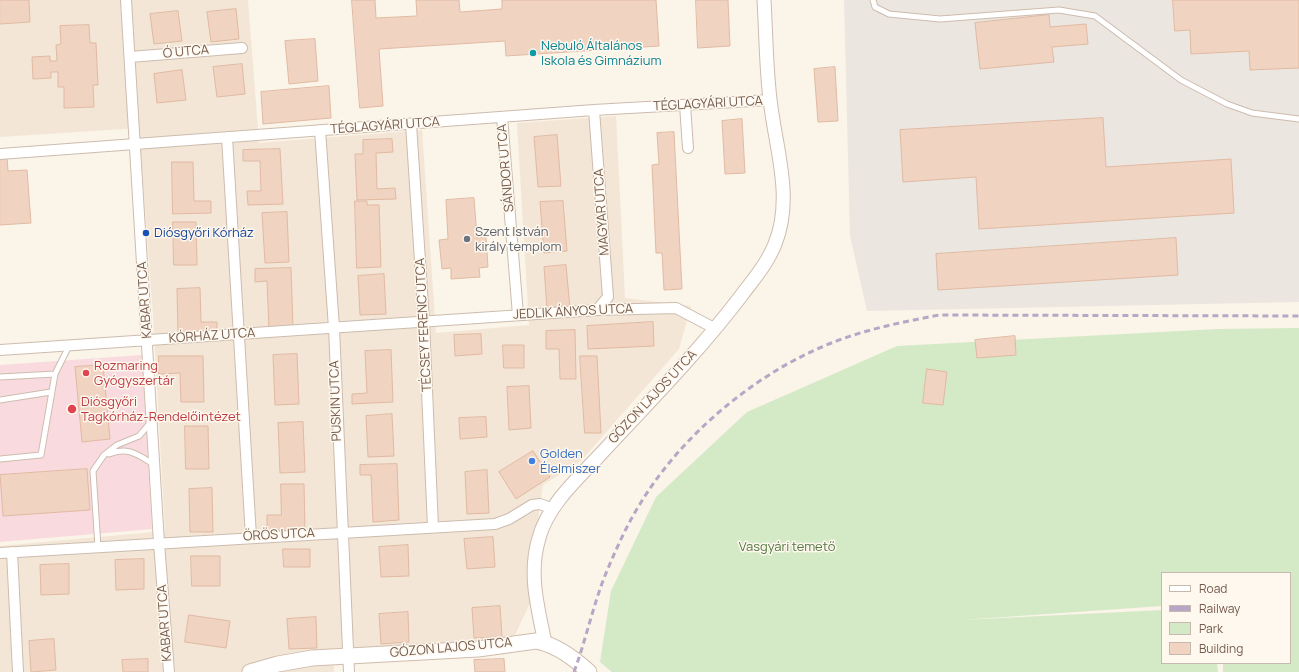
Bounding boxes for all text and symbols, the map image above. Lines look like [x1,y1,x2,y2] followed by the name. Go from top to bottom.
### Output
[541,38,662,69] place label: Nebuló Általános Iskola és Gimnázium
[162,42,210,62] street label: Ó UTCA
[528,48,538,58] marker: Nebuló Általános Iskola és Gimnázium
[653,93,763,115] street label: TÉGLAGYÁRI UTCA
[330,114,440,138] street label: TÉGLAGYÁRI UTCA
[494,123,518,213] street label: SÁNDOR UTCA
[591,168,613,256] street label: MAGYAR UTCA
[475,224,561,255] place label: Szent István király templom
[154,225,254,241] place label: Diósgyőri Kórház
[141,228,151,238] marker: Diósgyőri Kórház
[462,234,472,244] marker: Szent István király templom
[413,258,435,392] street label: TÉCSEY FERENC UTCA
[135,261,155,339] street label: KABAR UTCA
[513,301,633,323] street label: JEDLIK ÁNYOS UTCA
[168,325,256,347] street label: KÓRHÁZ UTCA
[606,347,700,447] street label: GÓZON LAJOS UTCA
[94,358,175,389] place label: Rozmaring Gyógyszertár
[327,360,345,442] street label: PUSKIN UTCA
[81,368,91,378] marker: Rozmaring Gyógyszertár
[81,394,241,425] place label: Diósgyőri Tagkórház-Rendelőintézet
[66,403,78,415] marker: Diósgyőri Tagkórház-Rendelőintézet
[540,446,601,477] place label: Golden Élelmiszer
[527,456,537,466] marker: Golden Élelmiszer
[243,525,315,545] street label: ÖRÖS UTCA
[739,539,835,555] park label: Vasgyári temető
[1161,572,1291,664] legend
[1199,580,1227,597] text: Road
[155,584,175,662] street label: KABAR UTCA
[1199,600,1240,617] text: Railway
[1199,620,1223,637] text: Park
[389,635,513,661] street label: GÓZON LAJOS UTCA
[1199,640,1243,657] text: Building

